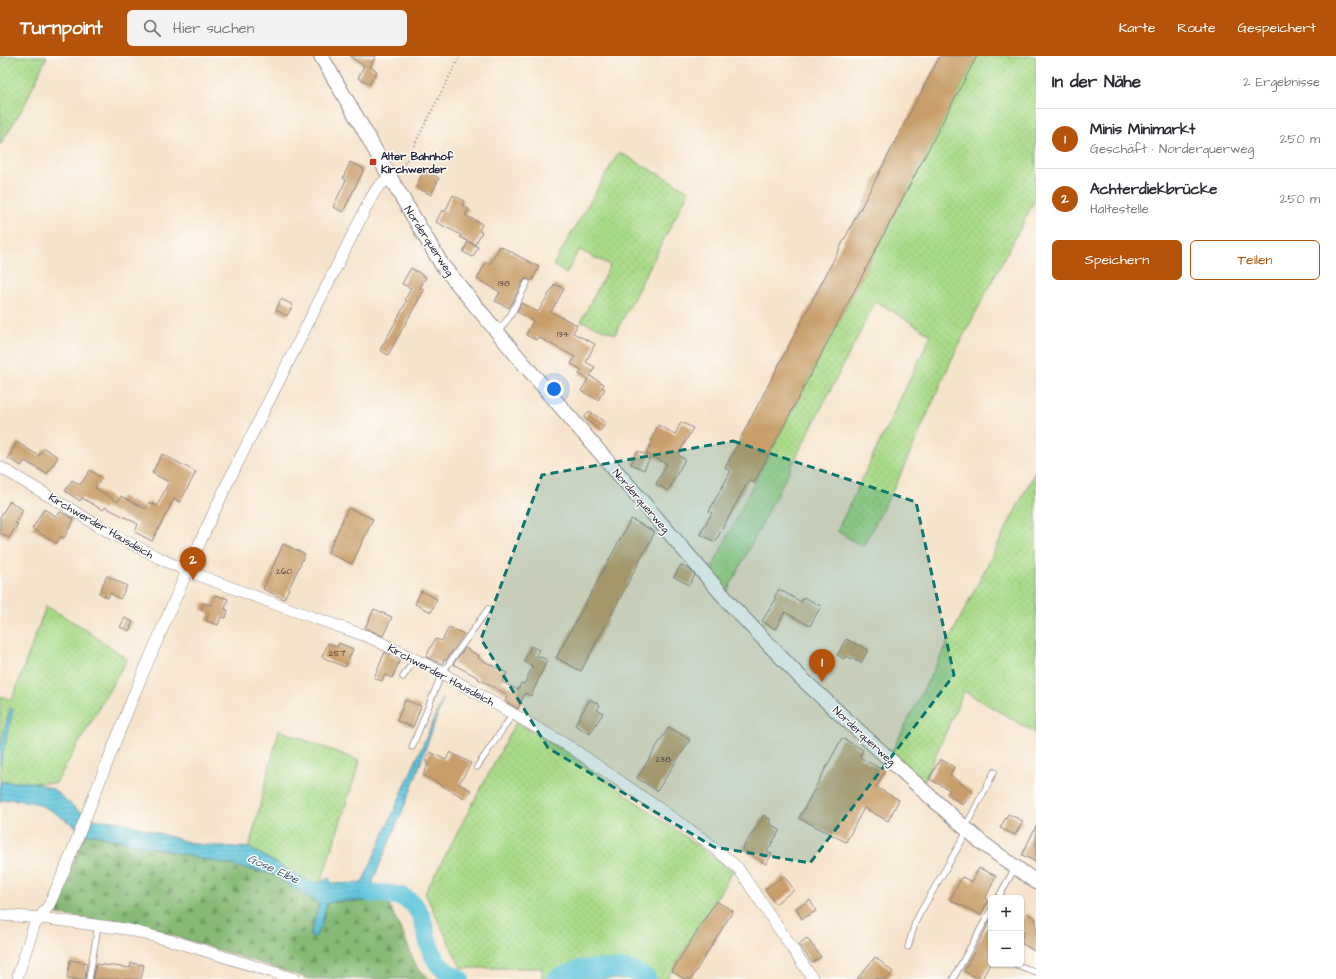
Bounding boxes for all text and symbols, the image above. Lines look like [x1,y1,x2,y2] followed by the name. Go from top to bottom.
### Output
[127,10,407,46] search box
[20,15,103,42] text: Turnpoint
[141,17,163,39] icon: search
[173,18,254,39] text: Hier suchen
[1119,18,1155,38] text: Karte
[1177,18,1215,38] text: Route
[1237,18,1316,38] text: Gespeichert
[1052,70,1141,94] text: In der Nähe
[1243,73,1320,91] text: 2 Ergebnisse
[1090,119,1195,140] text: Minis Minimarkt
[1064,130,1066,148] text: 1
[1280,130,1320,148] text: 250 m
[1090,140,1254,158] text: Geschäft · Norderquerweg
[381,149,454,177] place label: Alter Bahnhof Kirchwerder
[368,157,378,167] marker: Alter Bahnhof Kirchwerder
[1090,179,1217,200] text: Achterdiekbrücke
[1061,190,1069,208] text: 2
[1280,190,1320,208] text: 250 m
[1090,200,1149,218] text: Haltestelle
[400,203,457,280] street label: Norderquerweg
[1052,240,1182,280] button: Speichern
[1190,240,1320,280] button: Teilen
[498,277,510,290] house number: 138
[557,328,569,341] house number: 134
[544,379,564,399] your location
[608,466,673,537] street label: Norderquerweg
[46,490,157,562] street label: Kirchwerder Hausdeich
[180,547,206,580] pin: 2
[276,565,293,578] house number: 260
[385,640,497,710] street label: Kirchwerder Hausdeich
[328,647,346,660] house number: 257
[809,649,835,682] pin: 1
[829,703,899,770] street label: Norderquerweg
[655,753,671,766] house number: 238
[245,850,302,888] water label: Gose Elbe
[988,895,1024,967] map controls
[988,895,1024,931] button: +
[988,931,1024,967] button: −

